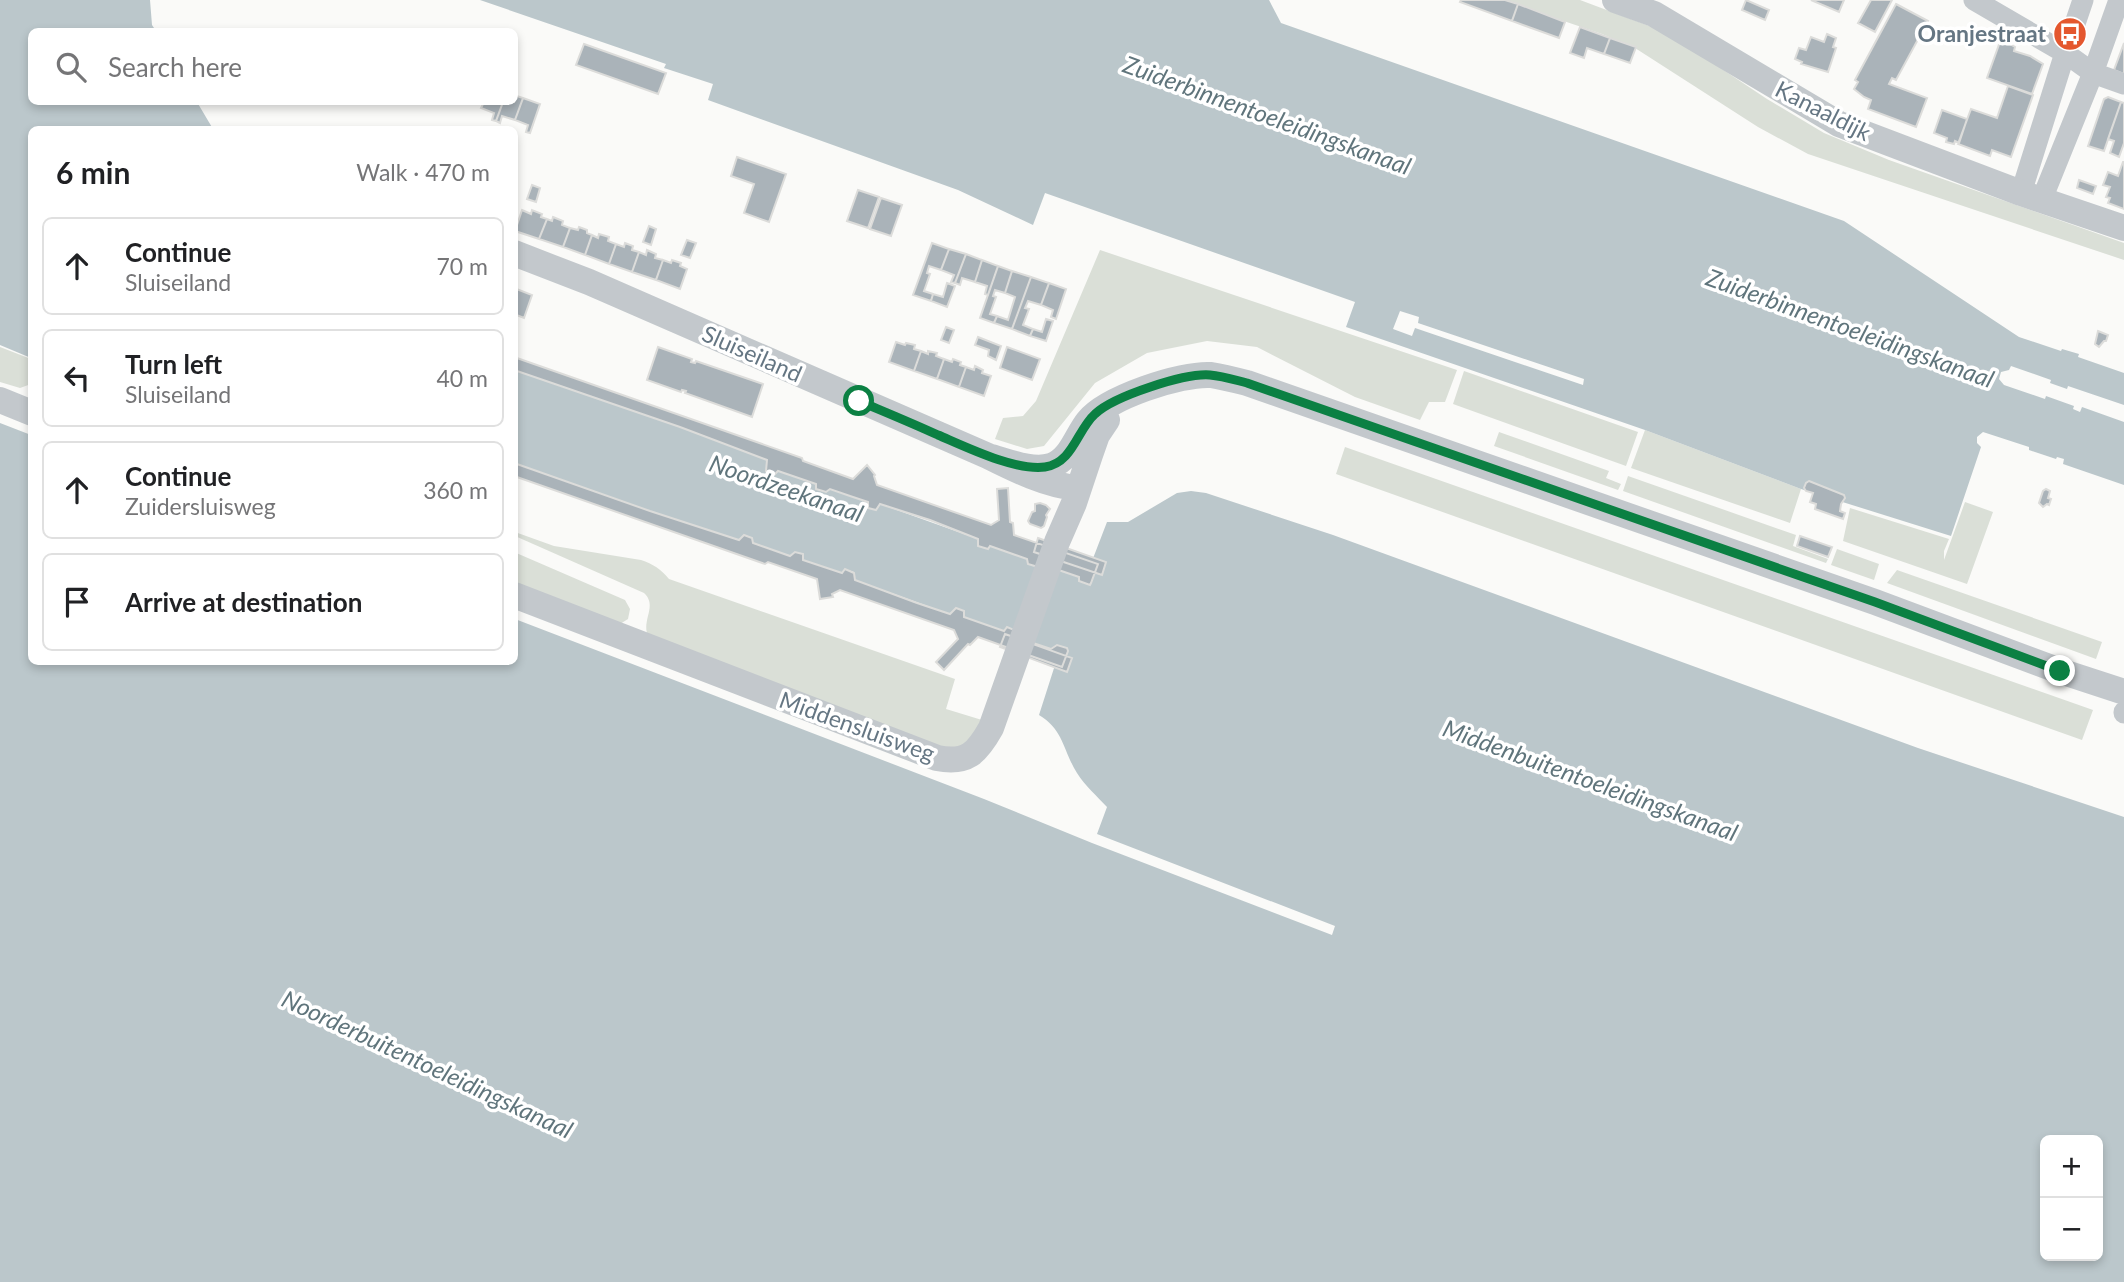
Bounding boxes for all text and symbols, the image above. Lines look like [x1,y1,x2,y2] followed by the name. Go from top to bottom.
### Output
[2051,15,2089,53] bus stop icon: Oranjestraat
[1918,19,2046,47] place label: Oranjestraat
[28,28,518,105] search box
[52,48,90,86] icon: search
[1119,49,1416,180] water label: Zuiderbinnentoeleidingskanaal
[108,51,242,83] text: Search here
[1771,74,1876,146] street label: Kanaaldijk
[56,154,130,190] text: 6 min
[356,158,490,186] text: Walk · 470 m
[125,236,231,268] text: Continue
[58,247,96,285] icon: ahead
[437,252,488,280] text: 70 m
[1702,262,1999,393] water label: Zuiderbinnentoeleidingskanaal
[125,268,231,296] text: Sluiseiland
[698,319,807,387] street label: Sluiseiland
[125,348,222,380] text: Turn left
[58,359,96,397] icon: left
[437,364,488,392] text: 40 m
[125,380,231,408] text: Sluiseiland
[843,385,874,416] route start
[706,448,868,528] water label: Noordzeekanaal
[125,460,231,492] text: Continue
[58,471,96,509] icon: ahead
[423,476,488,504] text: 360 m
[125,492,276,520] text: Zuidersluisweg
[58,583,96,621] icon: arrive
[125,586,362,618] text: Arrive at destination
[2044,655,2075,686] route end
[776,685,939,767] street label: Middensluisweg
[1439,713,1742,847] water label: Middenbuitentoeleidingskanaal
[278,983,578,1144] water label: Noorderbuitentoeleidingskanaal
[2040,1135,2103,1261] map controls
[2040,1135,2103,1198] button: +
[2040,1198,2103,1261] button: −

